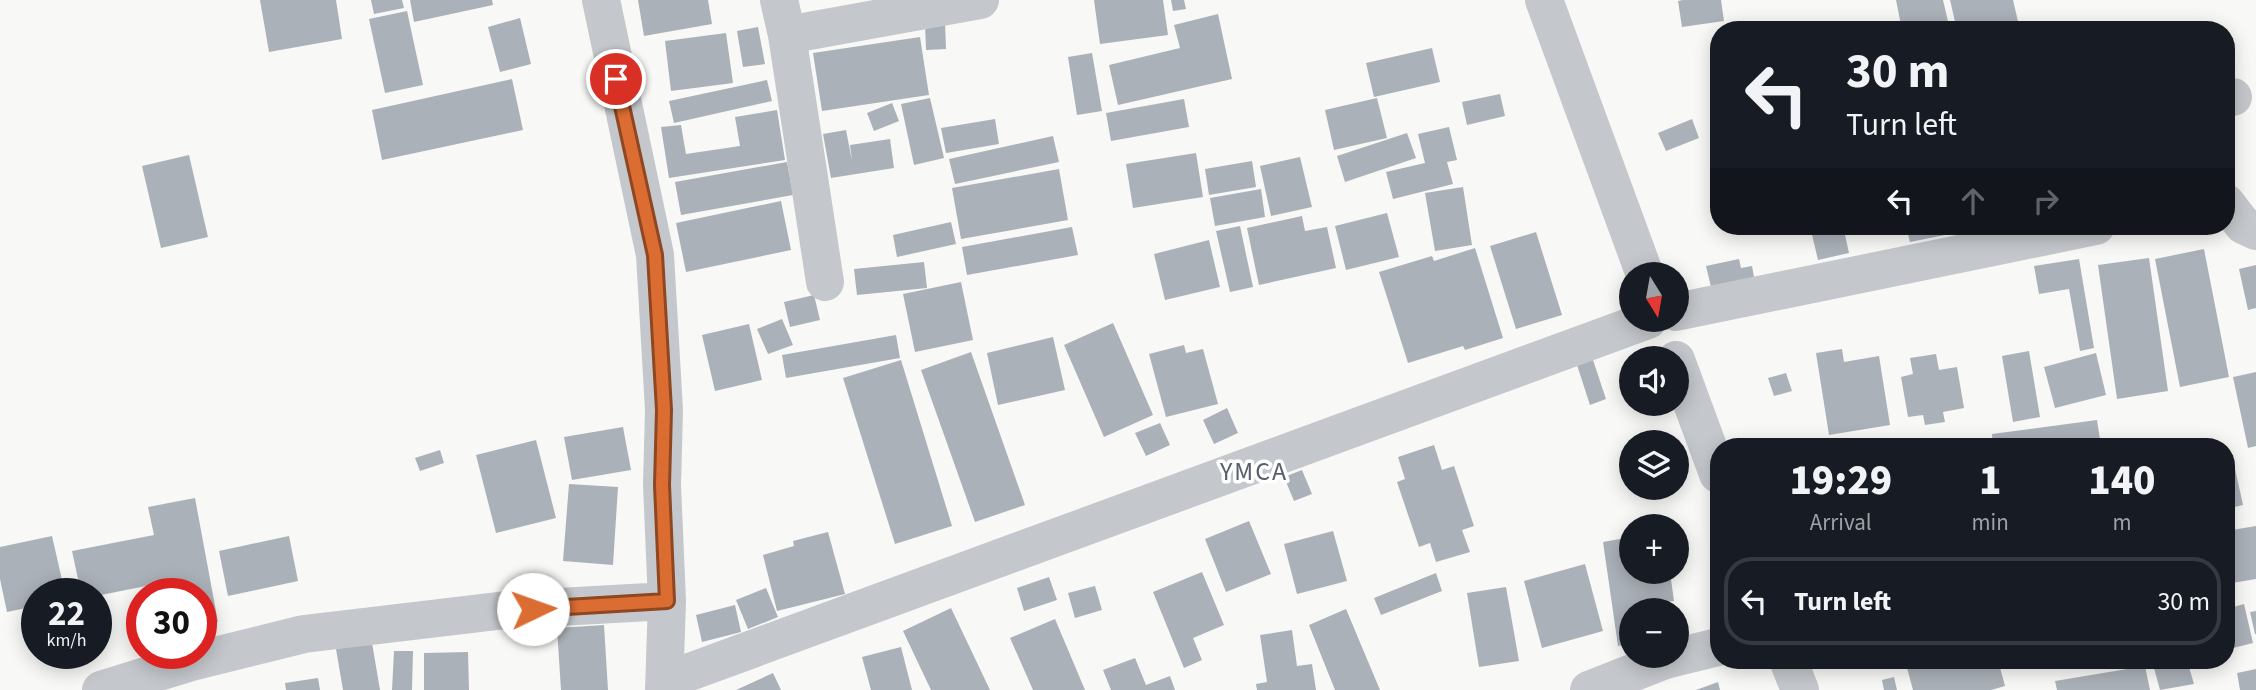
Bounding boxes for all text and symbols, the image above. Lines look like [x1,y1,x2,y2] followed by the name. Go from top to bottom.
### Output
[1846,37,1950,107] text: 30 m
[586,49,646,109] pin
[1731,49,1822,140] icon: left
[597,60,635,98] icon: arrive
[1846,102,1957,148] text: Turn left
[1881,182,1919,220] icon: left
[1954,182,1992,220] icon: ahead
[2027,182,2065,220] icon: right
[1619,262,1689,332] north arrow
[1619,262,1689,668] map controls
[1619,346,1689,416] button: sound
[1619,430,1689,500] button: layers
[1789,451,1892,511] text: 19:29
[1979,451,2001,511] text: 1
[2088,451,2156,511] text: 140
[1219,453,1288,490] district label: YMCA
[1810,506,1872,539] text: Arrival
[1972,506,2009,539] text: min
[2112,506,2131,539] text: m
[1619,514,1689,584] button: +
[496,572,570,646] position arrow
[126,578,217,669] speed limit sign: 30
[1735,582,1773,620] icon: left
[1794,583,1891,620] text: Turn left
[2157,583,2210,620] text: 30 m
[48,589,85,639] text: 22
[1619,598,1689,668] button: −
[47,628,86,653] text: km/h

